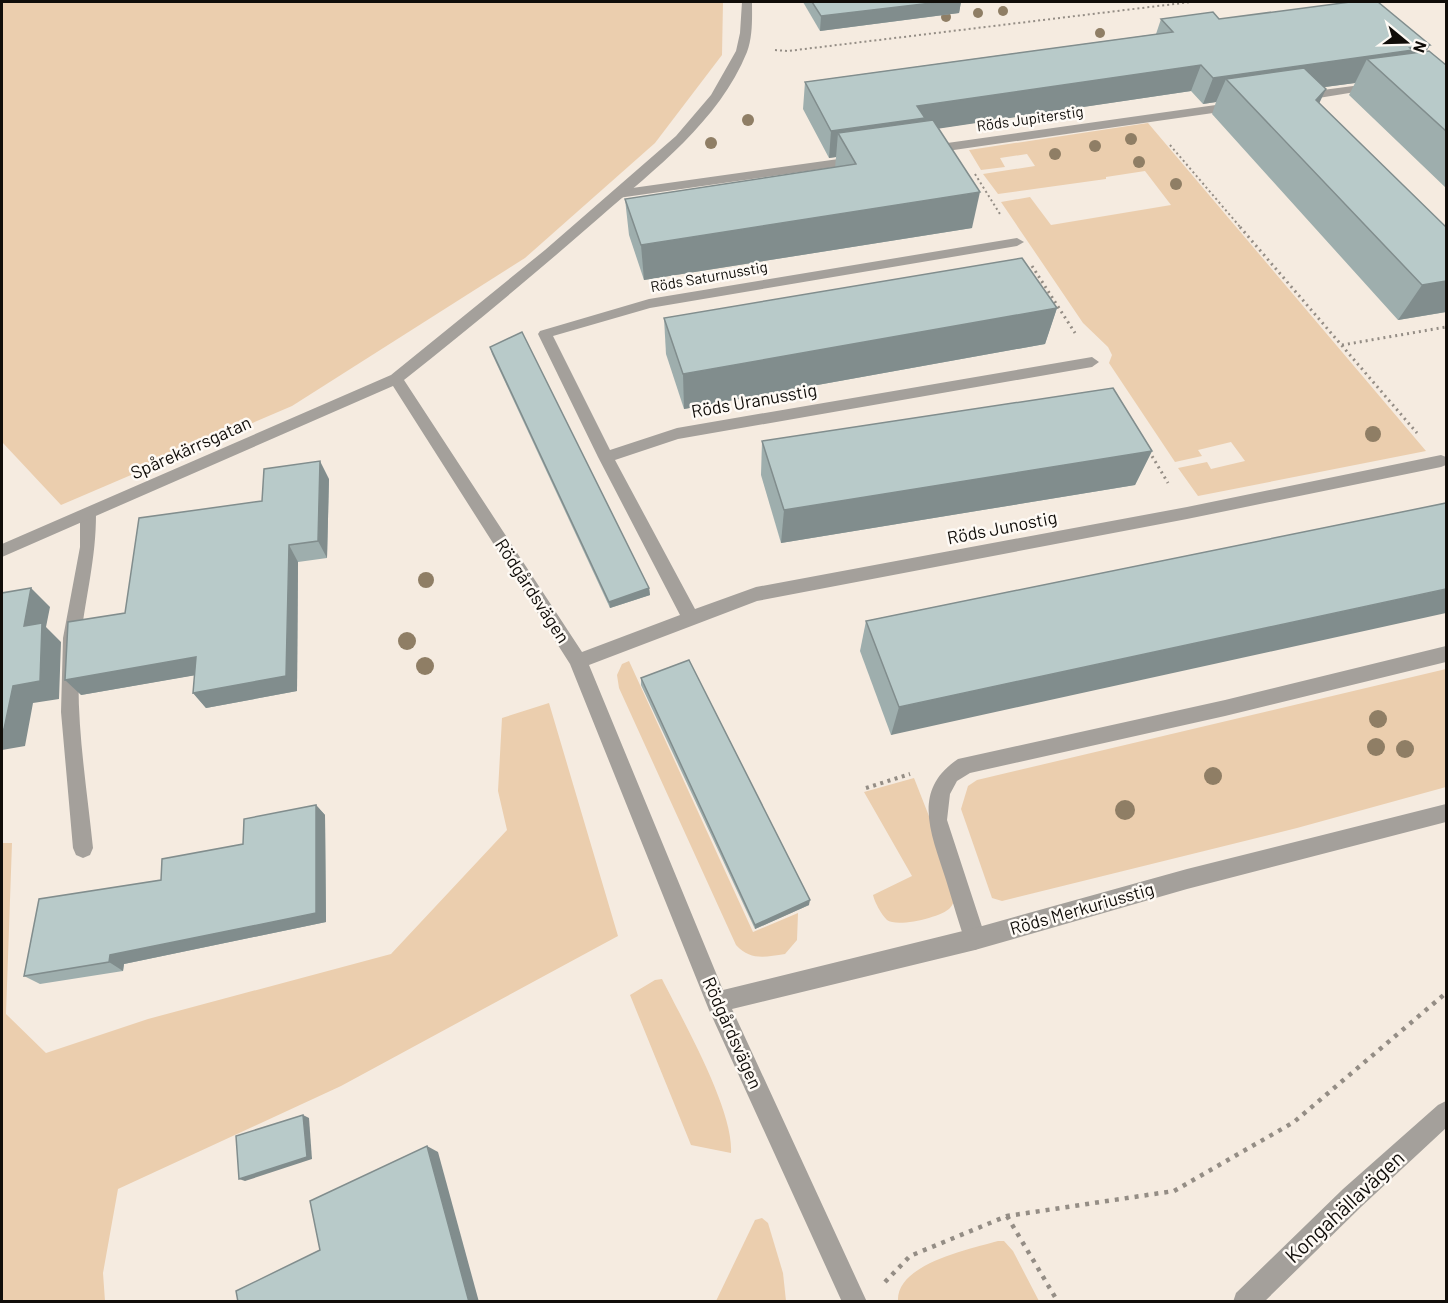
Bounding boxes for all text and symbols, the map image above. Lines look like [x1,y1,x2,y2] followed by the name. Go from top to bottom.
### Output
[1376,12,1436,72] north arrow
[1410,39,1431,55] text: N
[975,102,1084,134] street label: Röds Jupiterstig
[649,257,769,295] street label: Röds Saturnusstig
[689,378,818,422] street label: Röds Uranusstig
[127,411,254,484] street label: Spårekärrsgatan
[945,506,1059,548] street label: Röds Junostig
[491,534,575,647] street label: Rödgårdsvägen
[1007,877,1156,939] street label: Röds Merkuriusstig
[698,973,767,1092] street label: Rödgårdsvägen
[1279,1144,1409,1267] street label: Kongahällavägen

